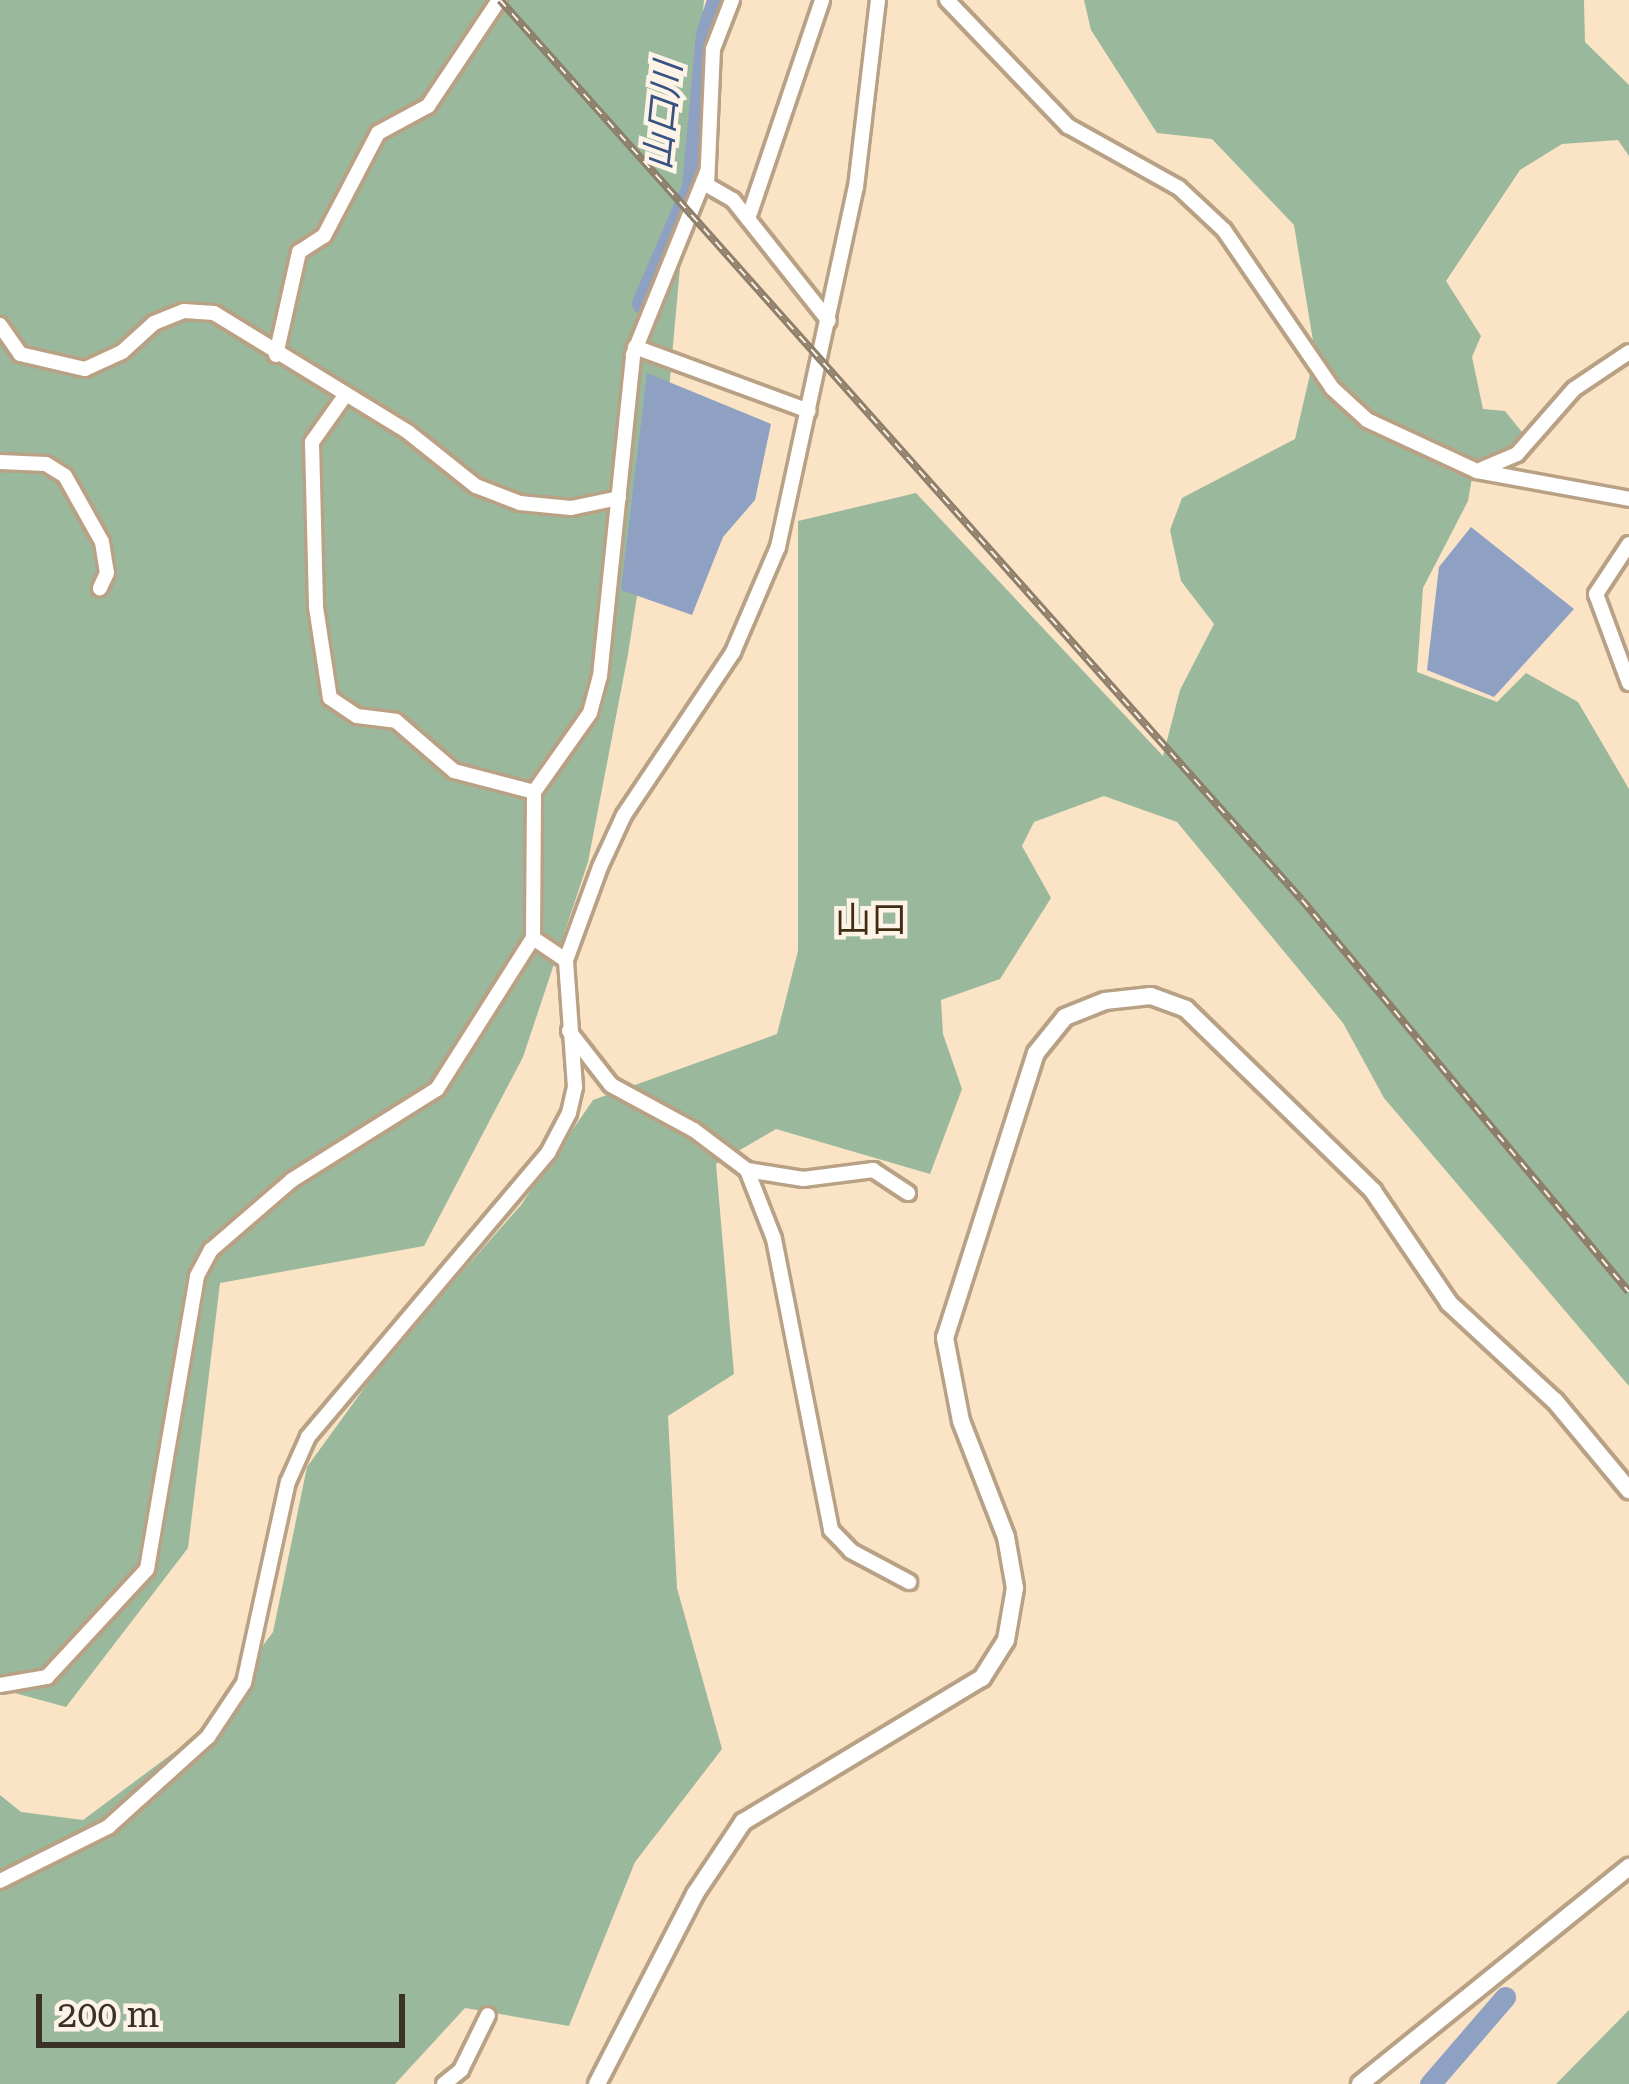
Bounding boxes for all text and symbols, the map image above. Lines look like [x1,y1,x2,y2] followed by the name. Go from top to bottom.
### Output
[637,60,691,172] water label: 山口川
[835,899,907,943] district label: 山口
[42,1970,411,2044] scale bar
[57,1994,159,2036] text: 200 m

